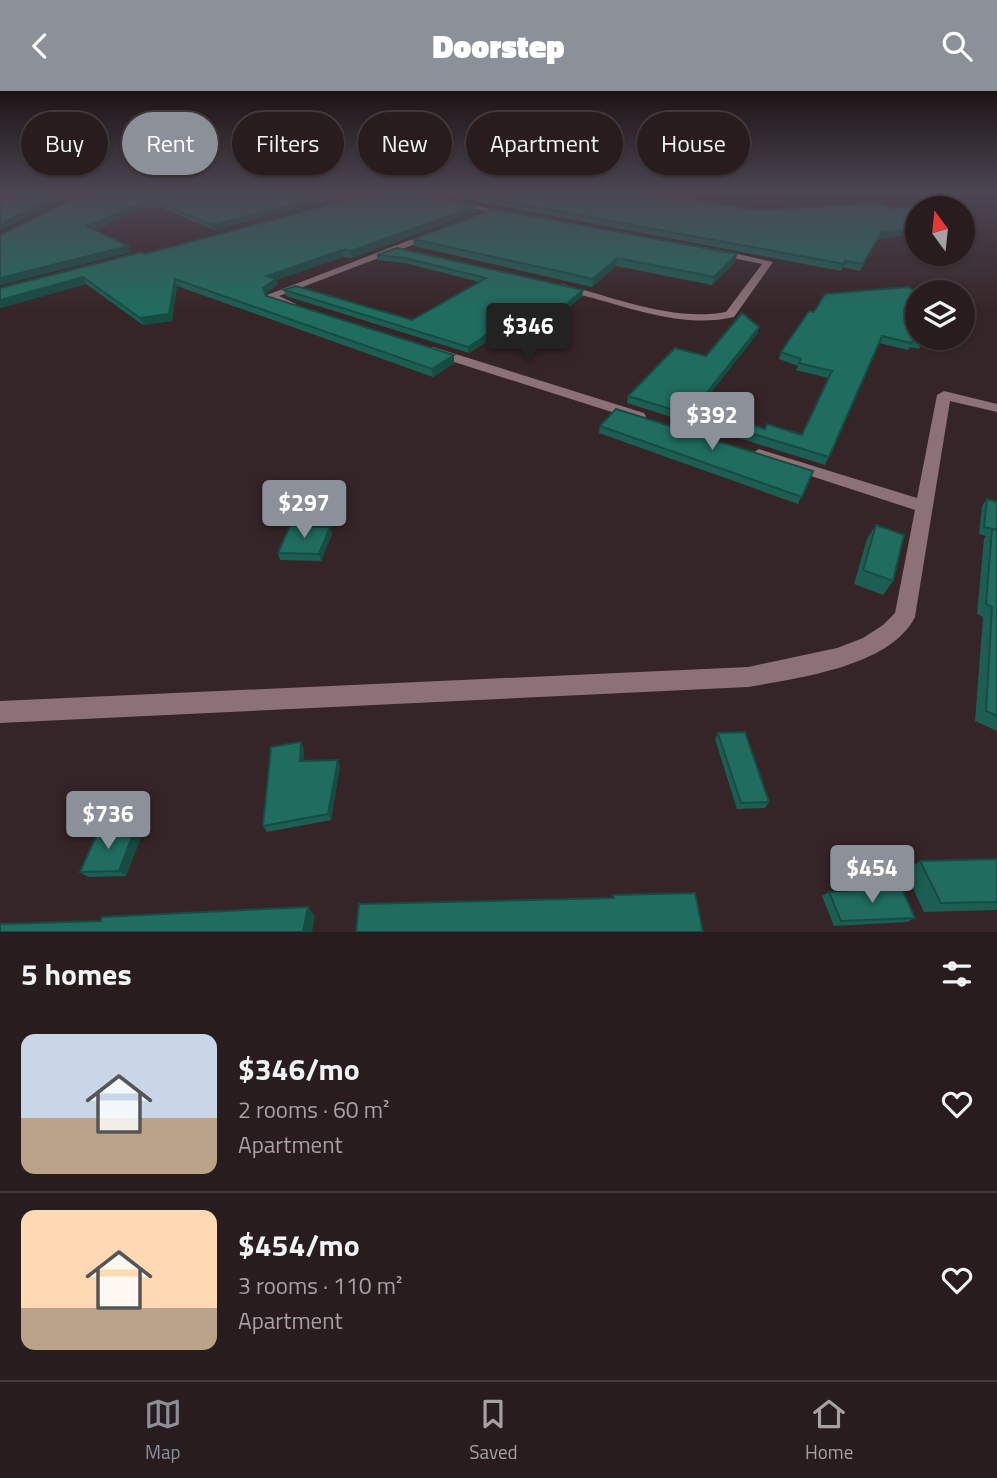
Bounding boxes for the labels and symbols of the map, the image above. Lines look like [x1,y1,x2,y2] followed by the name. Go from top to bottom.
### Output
[905,196,975,266] north arrow
[487,303,569,363] pin: $346
[671,393,753,452] pin: $392
[263,481,345,540] pin: $297
[67,791,149,851] pin: $736
[831,845,913,905] pin: $454

